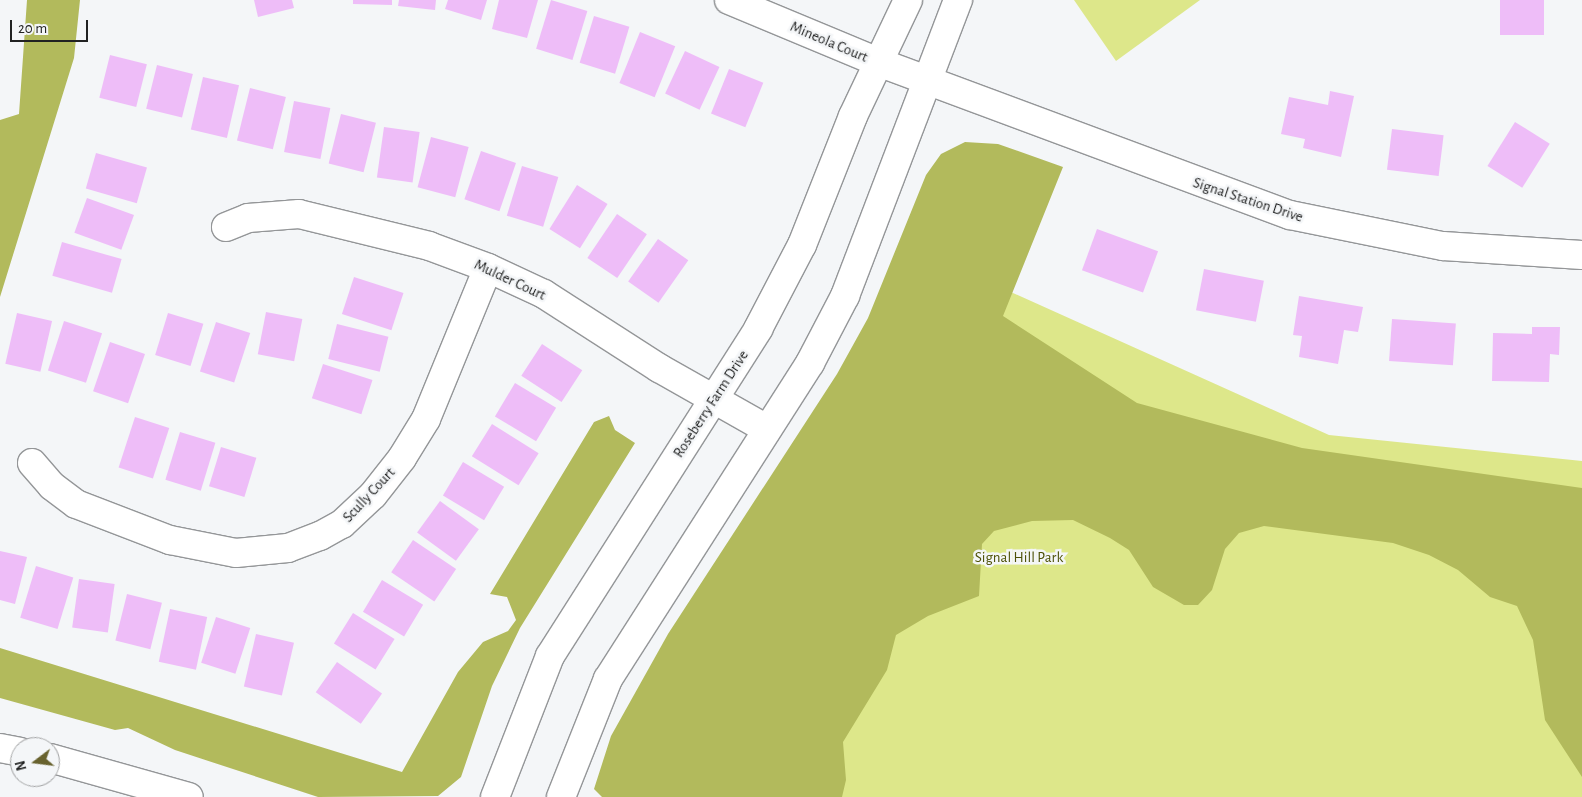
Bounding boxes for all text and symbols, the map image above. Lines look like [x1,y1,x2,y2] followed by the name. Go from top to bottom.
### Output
[12,10,90,42] scale bar
[787,18,871,66] street label: Mineola Court
[18,21,47,36] text: 20 m
[1191,174,1305,226] street label: Signal Station Drive
[471,256,549,304] street label: Mulder Court
[670,347,752,461] street label: Roseberry Farm Drive
[339,464,399,526] street label: Scully Court
[975,549,1063,567] park label: Signal Hill Park
[10,737,60,787] north arrow
[13,759,30,772] text: N

